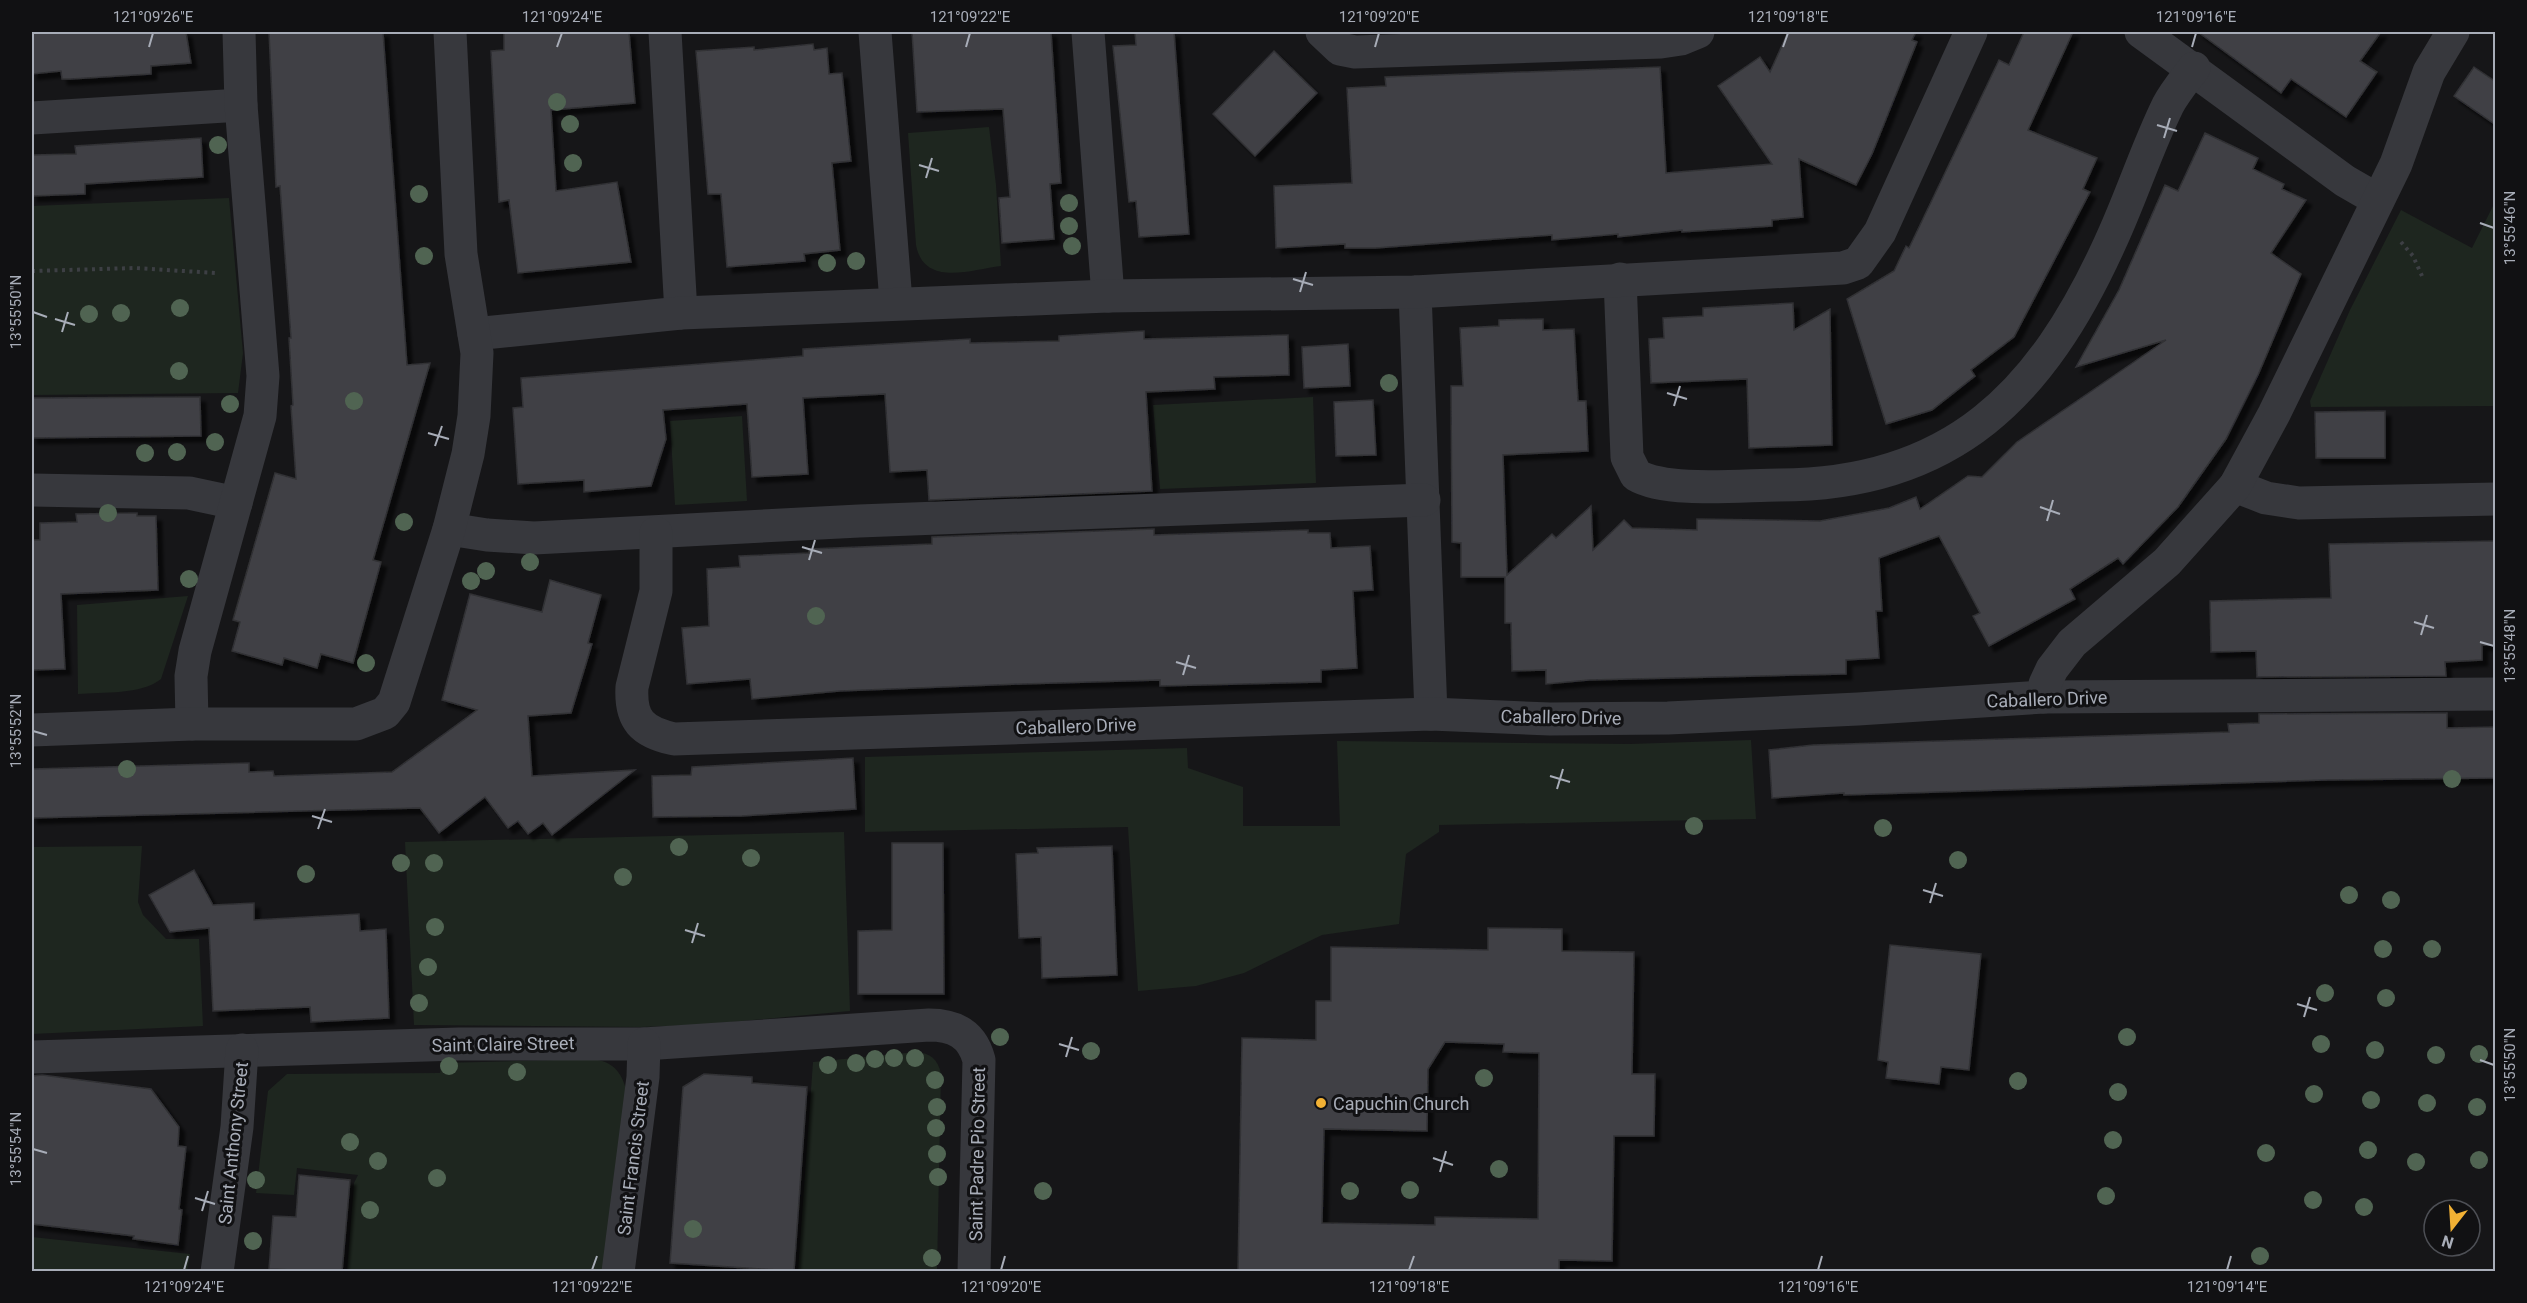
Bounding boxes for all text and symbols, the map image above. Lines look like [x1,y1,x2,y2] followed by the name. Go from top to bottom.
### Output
[113,8,194,26] text: 121°09'26"E
[522,8,603,26] text: 121°09'24"E
[930,8,1011,26] text: 121°09'22"E
[1339,8,1420,26] text: 121°09'20"E
[1748,8,1829,26] text: 121°09'18"E
[2156,8,2237,26] text: 121°09'16"E
[2501,191,2519,265] text: 13°55'46"N
[7,275,25,349] text: 13°55'50"N
[2501,609,2519,683] text: 13°55'48"N
[1986,686,2108,712] street label: Caballero Drive
[7,694,25,768] text: 13°55'52"N
[1500,705,1622,729] street label: Caballero Drive
[1015,713,1137,739] street label: Caballero Drive
[2501,1028,2519,1102] text: 13°55'50"N
[431,1032,575,1056] street label: Saint Claire Street
[214,1061,252,1225] street label: Saint Anthony Street
[965,1067,989,1241] street label: Saint Padre Pio Street
[613,1079,653,1236] street label: Saint Francis Street
[1333,1093,1469,1114] place label: Capuchin Church
[1314,1096,1328,1110] marker: Capuchin Church
[7,1112,25,1186] text: 13°55'54"N
[2422,1198,2482,1258] north arrow
[2440,1231,2456,1253] text: N
[144,1278,225,1296] text: 121°09'24"E
[552,1278,633,1296] text: 121°09'22"E
[961,1278,1042,1296] text: 121°09'20"E
[1369,1278,1450,1296] text: 121°09'18"E
[1778,1278,1859,1296] text: 121°09'16"E
[2187,1278,2268,1296] text: 121°09'14"E

